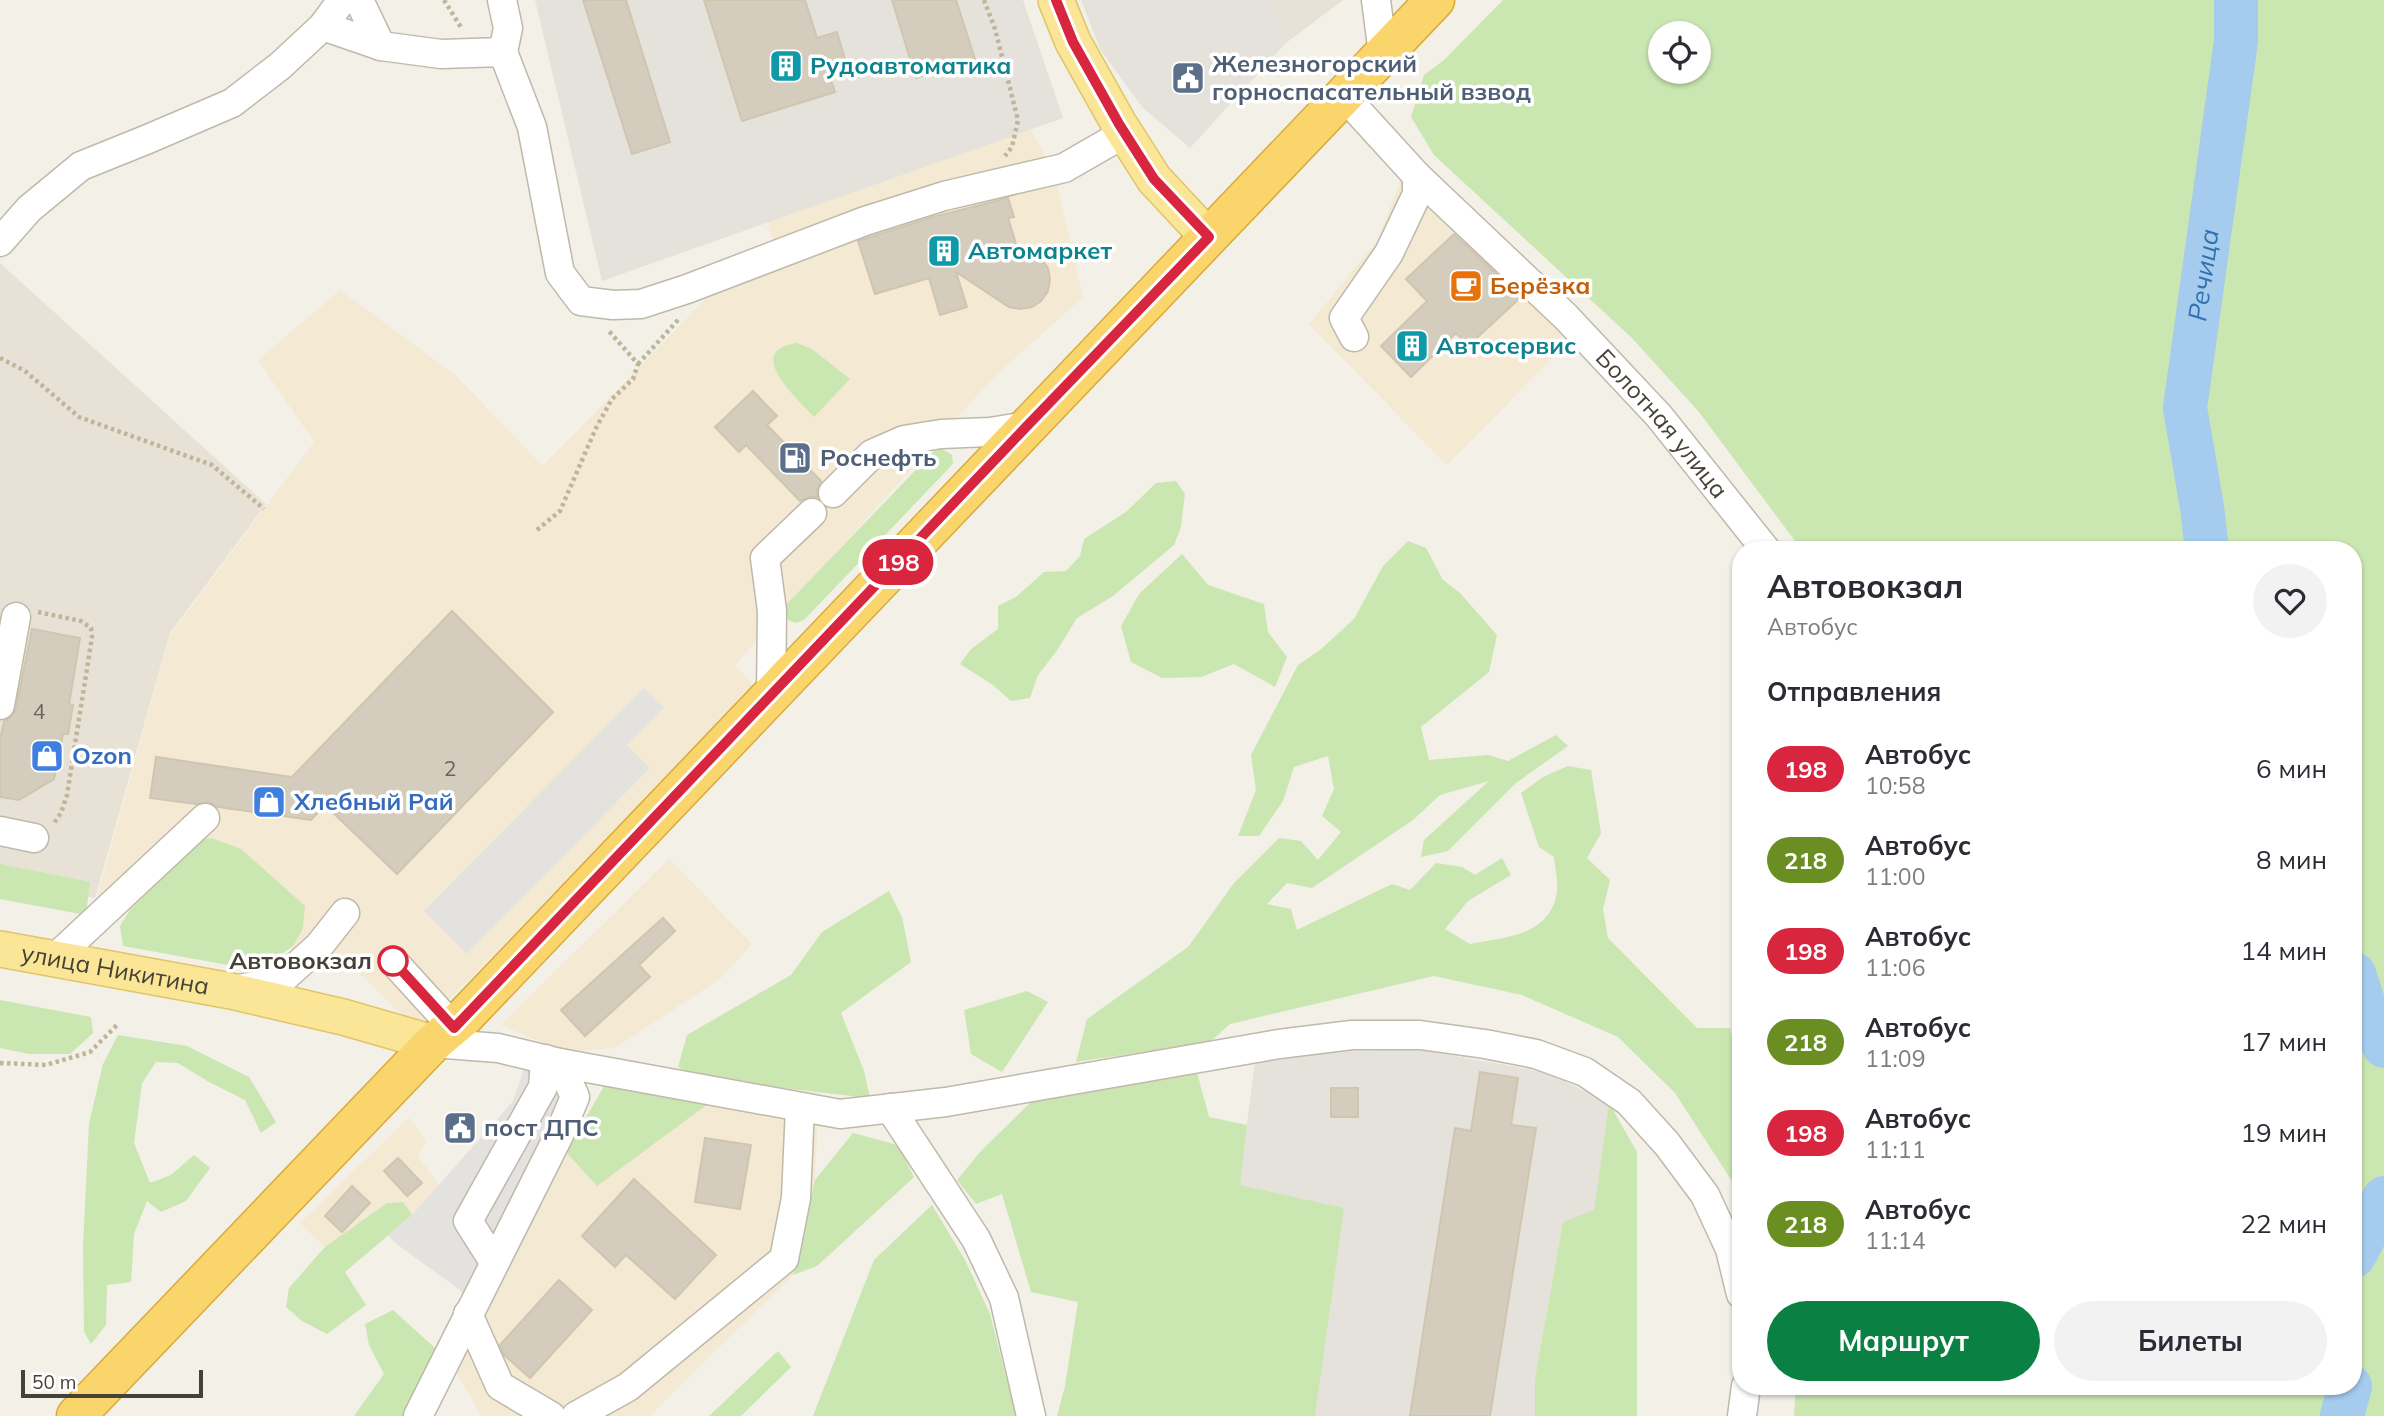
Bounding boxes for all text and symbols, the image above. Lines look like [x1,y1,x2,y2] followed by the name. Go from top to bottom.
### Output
[1648,21,1711,84] map controls
[1648,21,1711,84] button: locate
[767,47,805,85] building icon: Рудоавтоматика
[1212,48,1531,106] place label: Железногорский горноспасательный взвод
[810,50,1011,80] place label: Рудоавтоматика
[1169,59,1207,97] public building icon: Железногорский горноспасательный взвод
[2180,227,2226,323] water label: Речица
[925,232,963,270] building icon: Автомаркет
[968,235,1113,265] place label: Автомаркет
[1447,267,1485,305] cafe icon: Берёзка
[1490,270,1590,300] place label: Берёзка
[1393,327,1431,365] building icon: Автосервис
[1436,330,1576,360] place label: Автосервис
[1590,342,1735,504] street label: Болотная улица
[776,439,814,477] fuel station icon: Роснефть
[820,442,937,472] place label: Роснефть
[858,539,938,585] line badge: 198
[876,547,920,577] text: 198
[2253,564,2327,638] button: heart
[1767,565,1963,606] text: Автовокзал
[1767,612,1858,641] text: Автобус
[1767,675,1941,708] text: Отправления
[33,698,46,724] house number: 4
[28,737,66,775] shop icon: Ozon
[1865,738,1971,771] text: Автобус
[72,740,132,770] place label: Ozon
[2256,752,2327,785] text: 6 мин
[1784,754,1827,784] text: 198
[444,755,456,781] house number: 2
[1865,771,1925,800] text: 10:58
[250,783,288,821] shop icon: Хлебный Рай
[293,786,454,816] place label: Хлебный Рай
[1865,829,1971,862] text: Автобус
[2256,843,2327,876] text: 8 мин
[1784,845,1827,875] text: 218
[1865,862,1925,891] text: 11:00
[1865,920,1971,953] text: Автобус
[2240,934,2327,967] text: 14 мин
[1784,936,1827,966] text: 198
[19,937,212,1001] street label: улица Никитина
[229,945,372,975] place label: Автовокзал
[378,946,408,976] marker: Автовокзал
[1865,953,1925,982] text: 11:06
[1865,1011,1971,1044] text: Автобус
[2240,1025,2327,1058] text: 17 мин
[1784,1027,1827,1057] text: 218
[1865,1044,1925,1073] text: 11:09
[1865,1102,1971,1135] text: Автобус
[441,1109,479,1147] public building icon: пост ДПС
[484,1112,599,1142] place label: пост ДПС
[2240,1116,2327,1149] text: 19 мин
[1784,1118,1827,1148] text: 198
[1865,1135,1925,1164] text: 11:11
[1865,1193,1971,1226] text: Автобус
[2240,1207,2327,1240] text: 22 мин
[1784,1209,1827,1239] text: 218
[1865,1226,1925,1255] text: 11:14
[1767,1301,2040,1381] button: Маршрут
[2054,1301,2327,1381] button: Билеты
[21,1367,203,1399] scale bar
[32,1370,76,1394] text: 50 m

